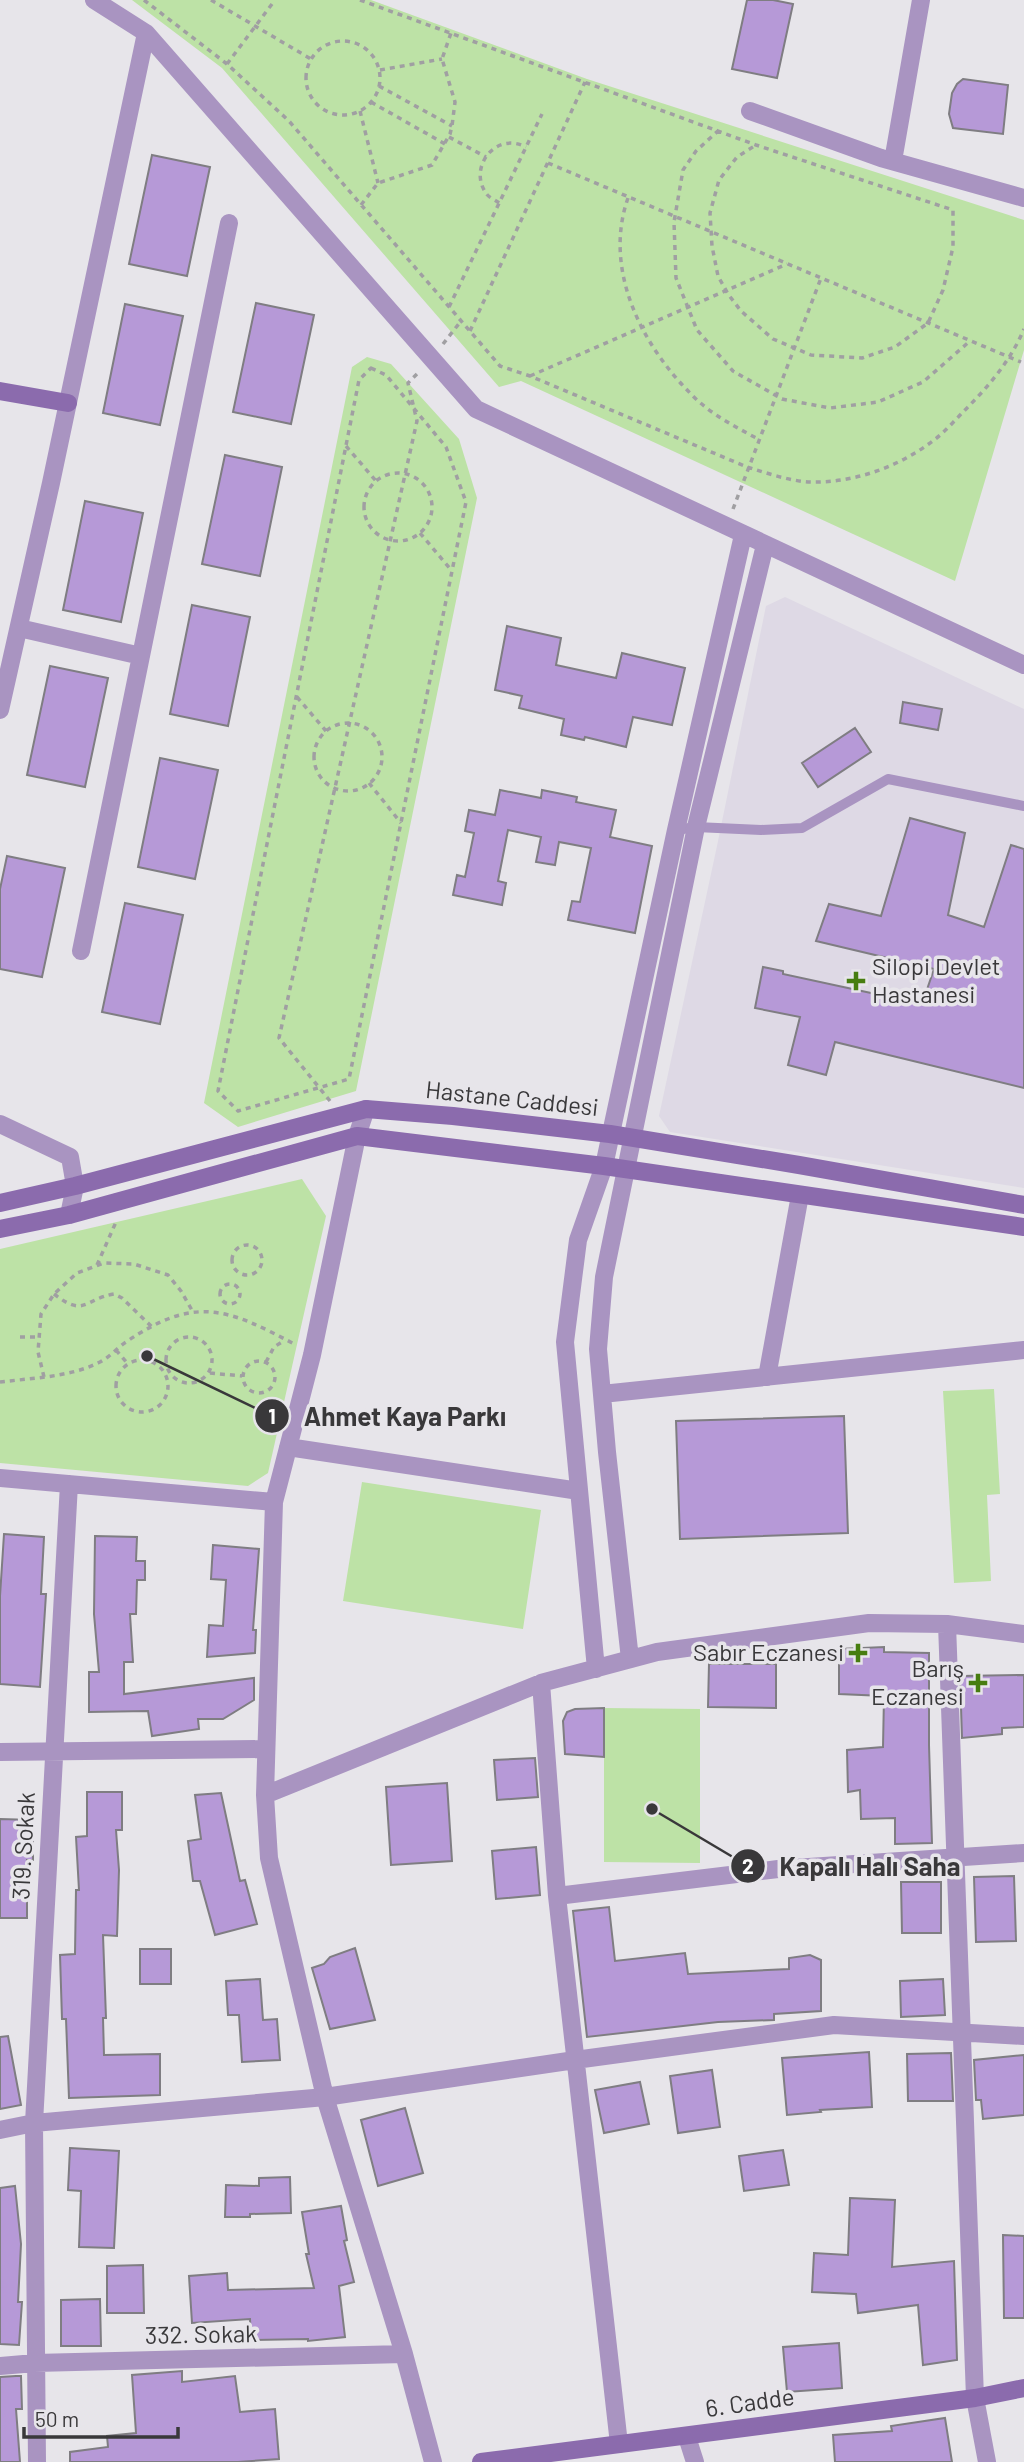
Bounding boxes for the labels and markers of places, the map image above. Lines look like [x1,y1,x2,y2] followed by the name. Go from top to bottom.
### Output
[872,951,1001,1008] place label: Silopi Devlet Hastanesi
[846,971,866,991] marker: Silopi Devlet Hastanesi
[255,1393,520,1440] callout: Ahmet Kaya Parkı
[693,1637,844,1666] place label: Sabır Eczanesi
[850,1645,866,1661] marker: Sabır Eczanesi
[871,1653,964,1710] place label: Barış Eczanesi
[970,1675,986,1691] marker: Barış Eczanesi
[730,1843,974,1890] callout: Kapalı Halı Saha

